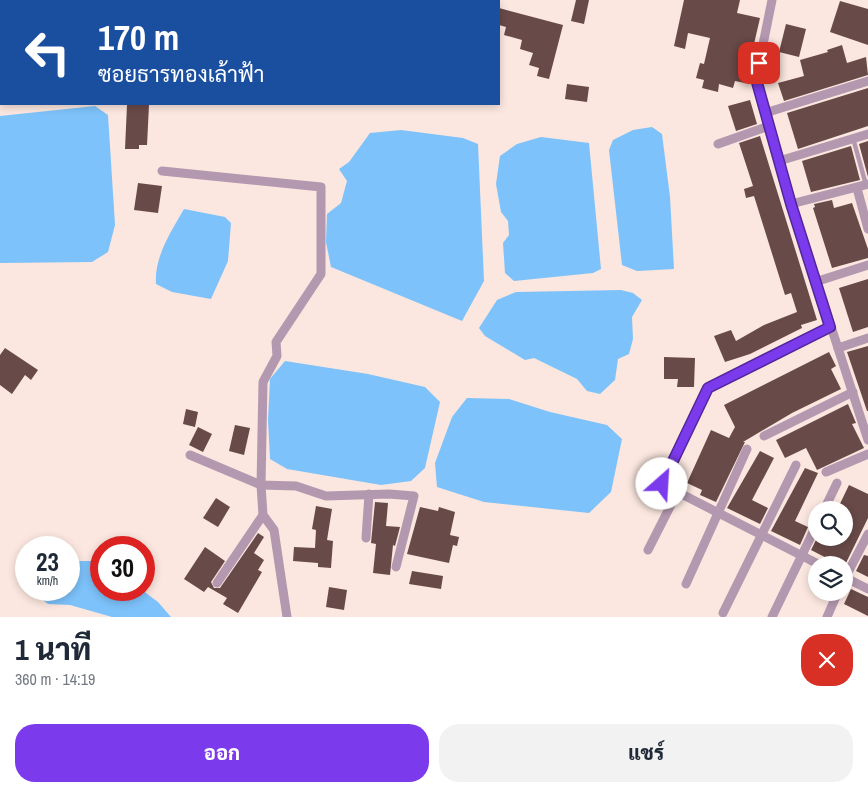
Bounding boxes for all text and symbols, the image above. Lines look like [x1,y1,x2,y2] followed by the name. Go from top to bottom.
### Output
[98,14,179,61] text: 170 m
[15,20,80,85] icon: left
[738,42,780,84] pin
[745,49,773,77] icon: arrive
[98,59,264,89] text: ซอยธารทองเล้าฟ้า
[635,457,687,509] position arrow
[808,501,853,601] map controls
[808,501,853,546] button: search
[90,536,155,601] speed limit sign: 30
[36,545,59,579] text: 23
[808,556,853,601] button: layers
[37,573,58,589] text: km/h
[15,629,91,669] text: 1 นาที
[801,634,853,686] button: close
[15,668,95,690] text: 360 m · 14:19
[15,724,429,782] button: ออก
[439,724,853,782] button: แชร์

